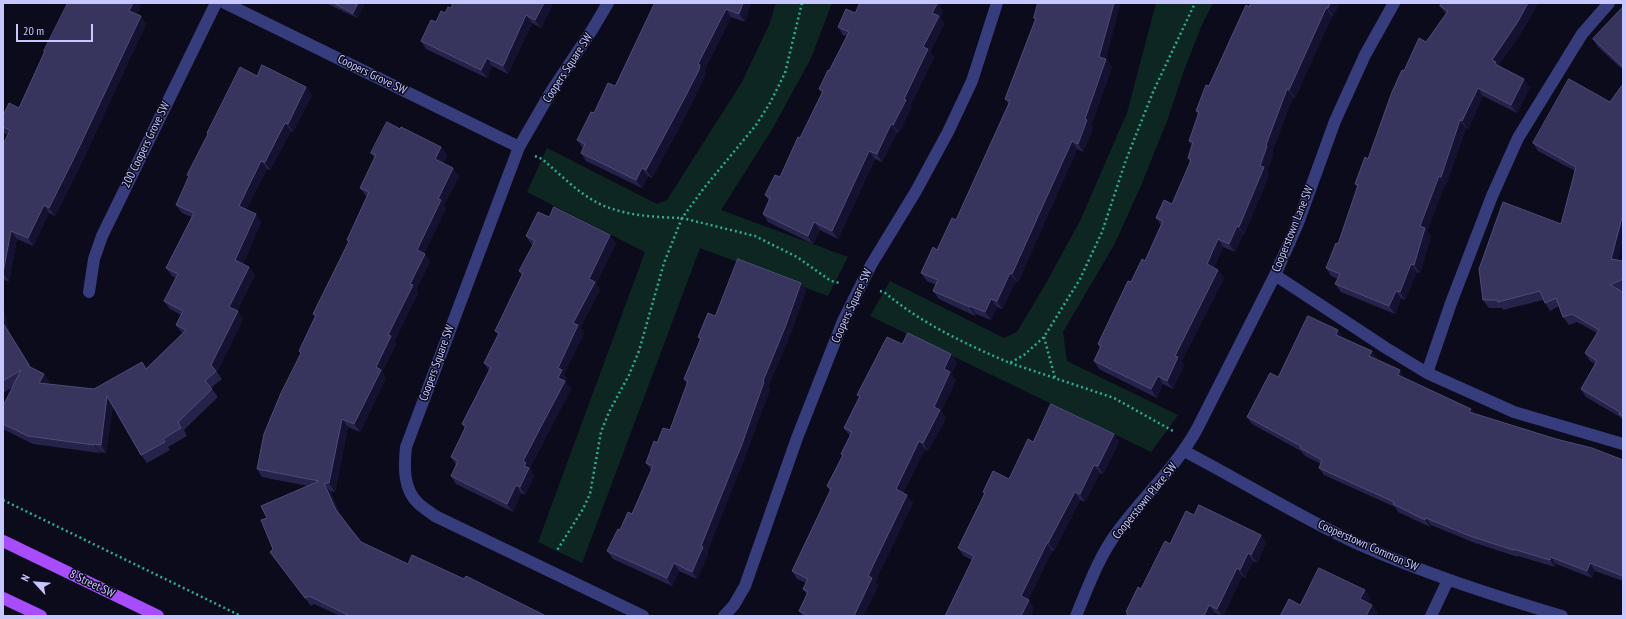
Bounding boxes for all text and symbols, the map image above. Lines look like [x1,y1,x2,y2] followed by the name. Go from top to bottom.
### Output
[18,16,95,42] scale bar
[23,23,44,38] text: 20 m
[540,31,596,105] street label: Coopers Square SW
[335,52,409,98] street label: Coopers Grove SW
[119,100,173,190] street label: 200 Coopers Grove SW
[1269,184,1317,274] street label: Cooperstown Lane SW
[829,267,875,345] street label: Coopers Square SW
[417,323,457,403] street label: Coopers Square SW
[1110,460,1180,542] street label: Cooperstown Place SW
[1316,517,1420,575] street label: Cooperstown Common SW
[16,563,56,603] north arrow
[67,567,117,601] street label: 8 Street SW
[18,572,33,583] text: N

